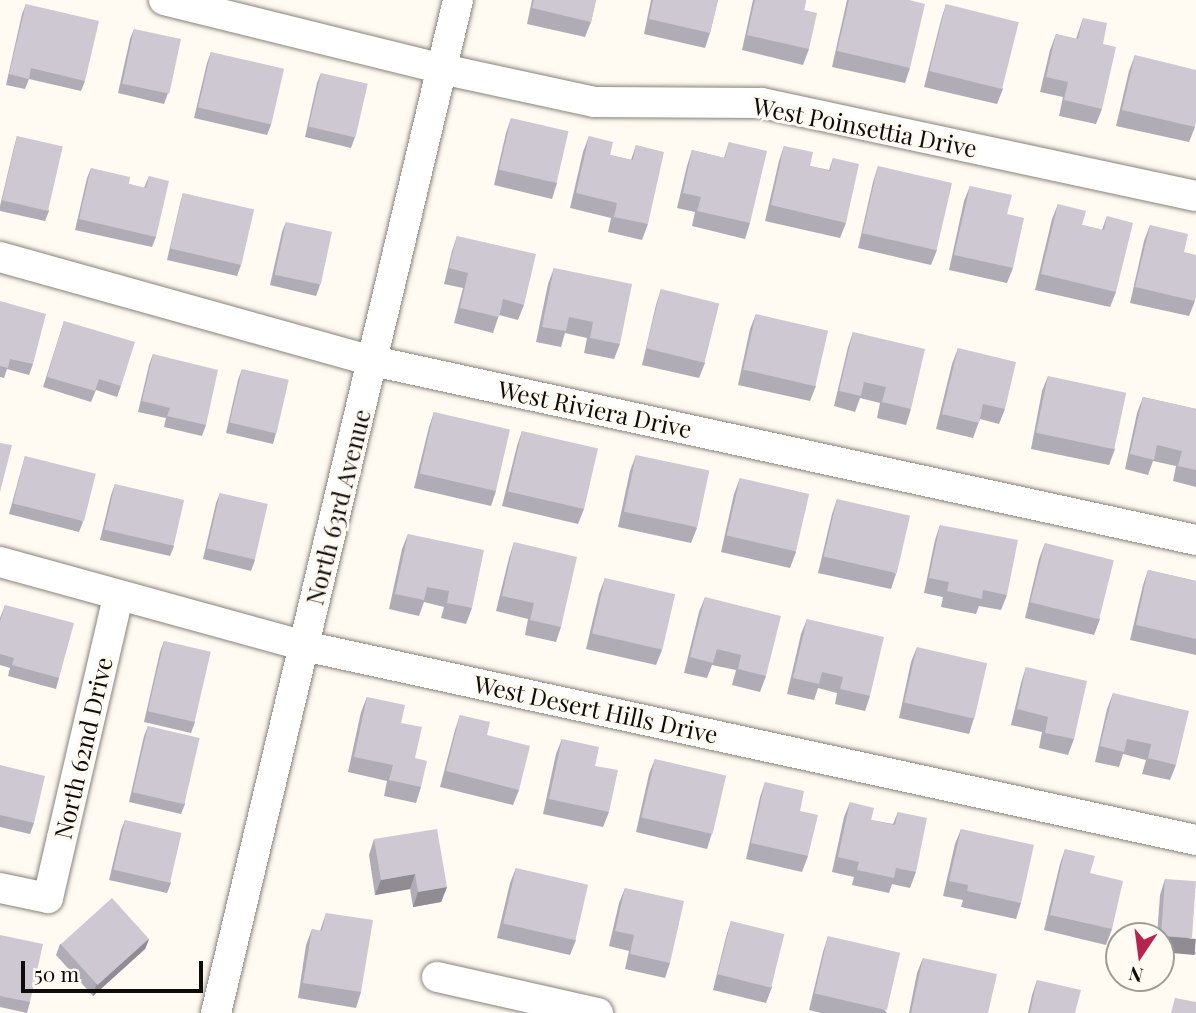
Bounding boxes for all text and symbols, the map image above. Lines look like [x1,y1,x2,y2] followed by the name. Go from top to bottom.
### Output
[750,91,980,163] street label: West Poinsettia Drive
[495,374,695,444] street label: West Riviera Drive
[300,406,376,608] street label: North 63rd Avenue
[48,654,118,842] street label: North 62nd Drive
[471,669,721,749] street label: West Desert Hills Drive
[1105,922,1175,992] north arrow
[24,946,206,990] scale bar
[34,959,79,987] text: 50 m
[1126,961,1145,990] text: N

